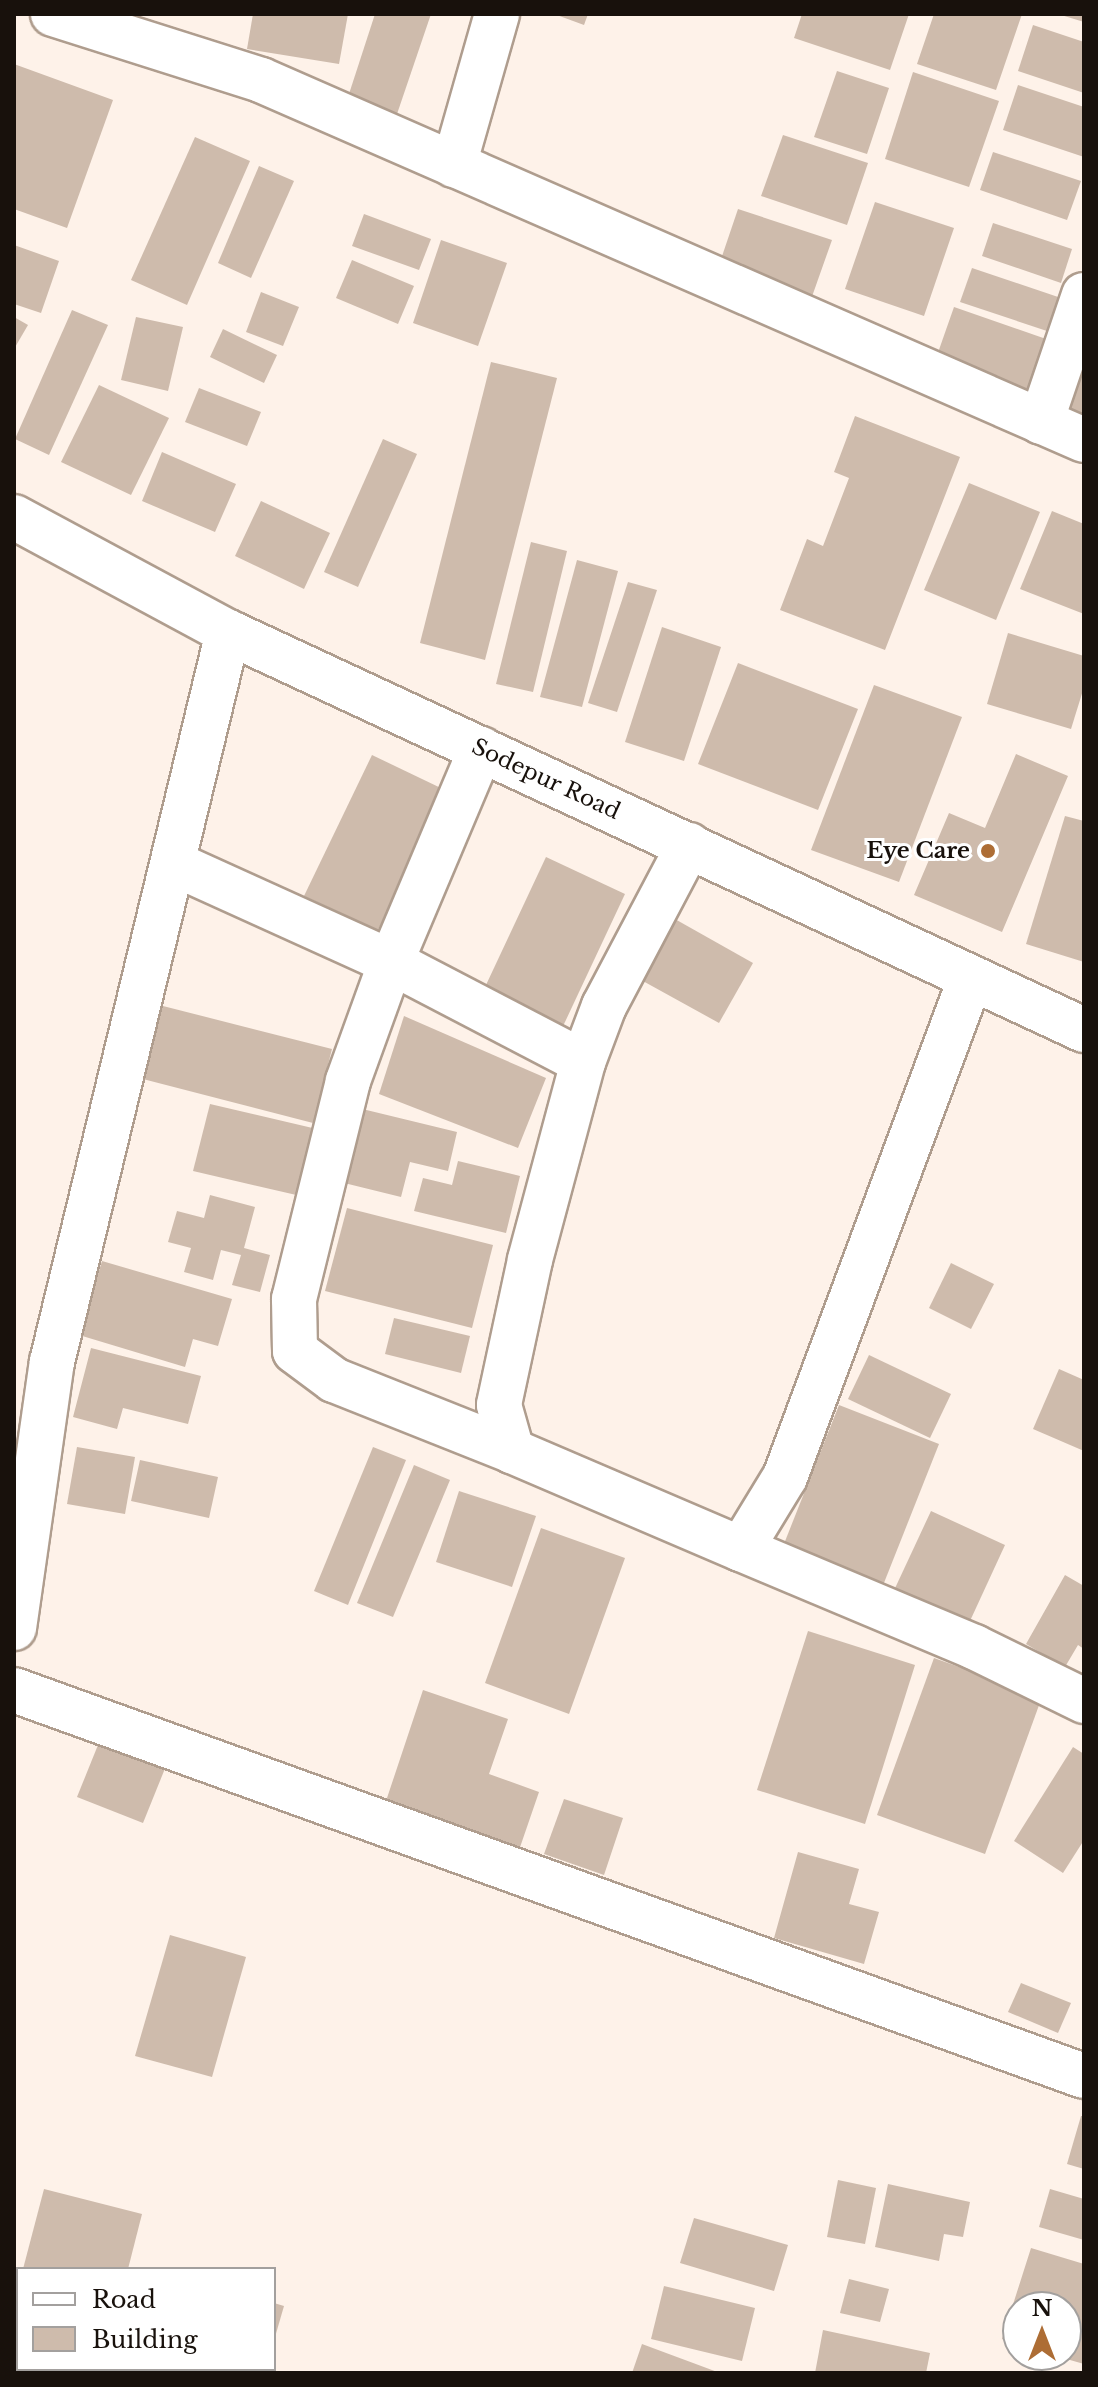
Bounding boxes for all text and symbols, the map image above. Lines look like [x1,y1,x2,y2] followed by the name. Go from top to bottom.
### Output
[467,733,625,825] street label: Sodepur Road
[867,838,970,864] place label: Eye Care
[977,840,999,862] marker: Eye Care
[16,2267,276,2371] legend
[92,2285,156,2314] text: Road
[1002,2291,1082,2371] north arrow
[1032,2295,1052,2322] text: N
[92,2325,198,2354] text: Building

